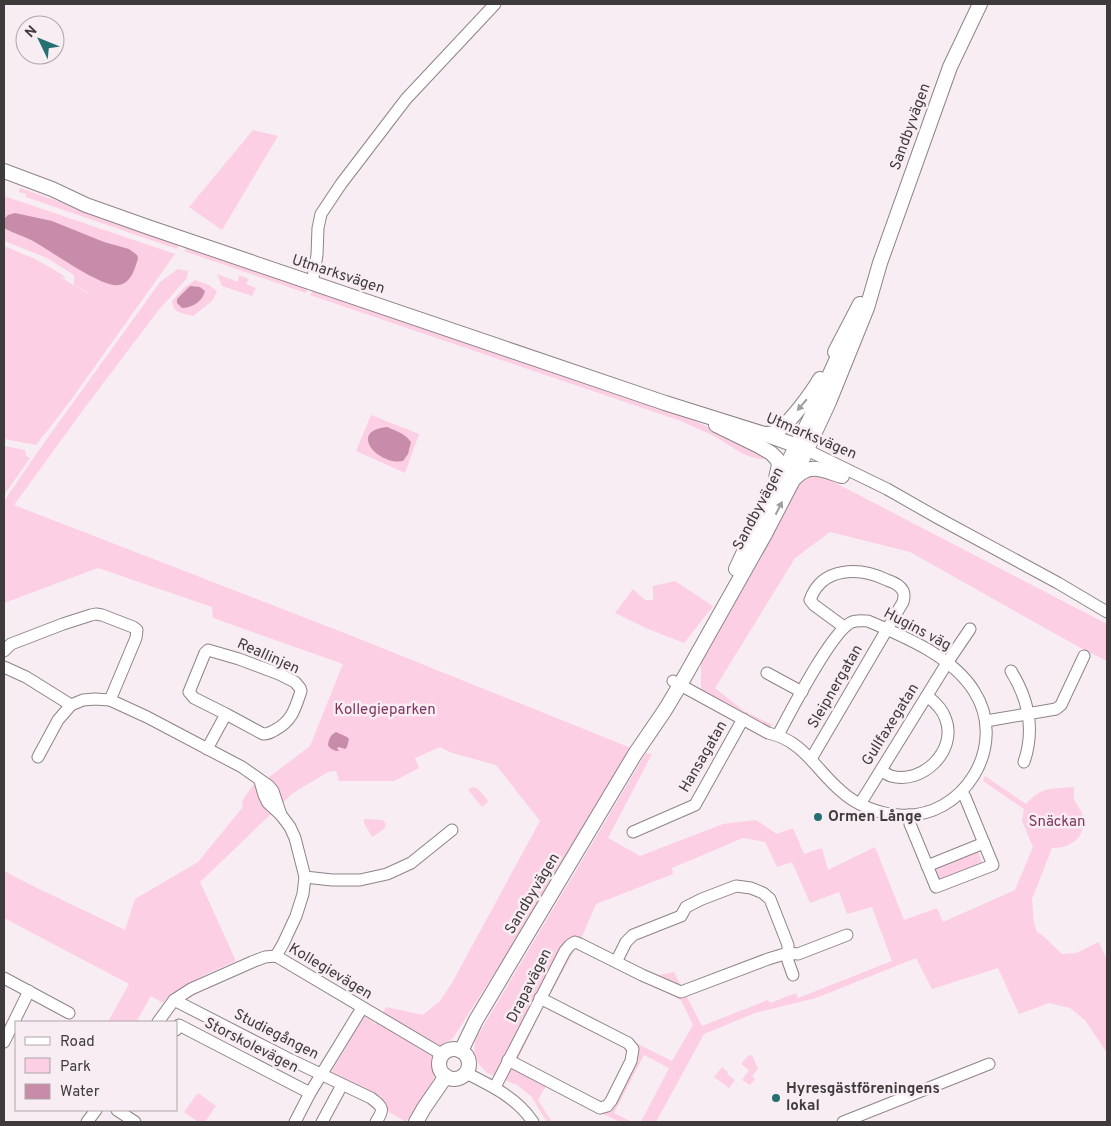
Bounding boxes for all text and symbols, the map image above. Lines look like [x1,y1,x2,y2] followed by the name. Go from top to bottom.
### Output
[15,15,65,65] north arrow
[22,23,41,42] text: N
[886,81,936,173] street label: Sandbyvägen
[289,251,387,299] street label: Utmarksvägen
[796,398,807,411] one-way arrow
[763,409,859,465] street label: Utmarksvägen
[729,464,789,554] street label: Sandbyvägen
[775,501,783,515] one-way arrow
[880,604,954,656] street label: Hugins väg
[234,635,302,679] street label: Reallinjen
[804,642,868,732] street label: Sleipnergatan
[858,680,924,770] street label: Gullfaxegatan
[334,701,436,720] park label: Kollegieparken
[676,718,732,796] street label: Hansagatan
[828,808,922,827] place label: Ormen Långe
[812,811,824,823] marker: Ormen Långe
[1029,813,1085,832] park label: Snäckan
[501,850,565,938] street label: Sandbyvägen
[285,940,375,1004] street label: Kollegievägen
[503,946,557,1026] street label: Drapavägen
[230,1005,322,1065] street label: Studiegången
[201,1014,301,1078] street label: Storskolevägen
[15,1021,178,1111] legend
[60,1033,95,1052] text: Road
[60,1058,91,1077] text: Park
[786,1080,940,1116] place label: Hyresgästföreningens lokal
[60,1083,100,1102] text: Water
[770,1092,782,1104] marker: Hyresgästföreningens lokal

